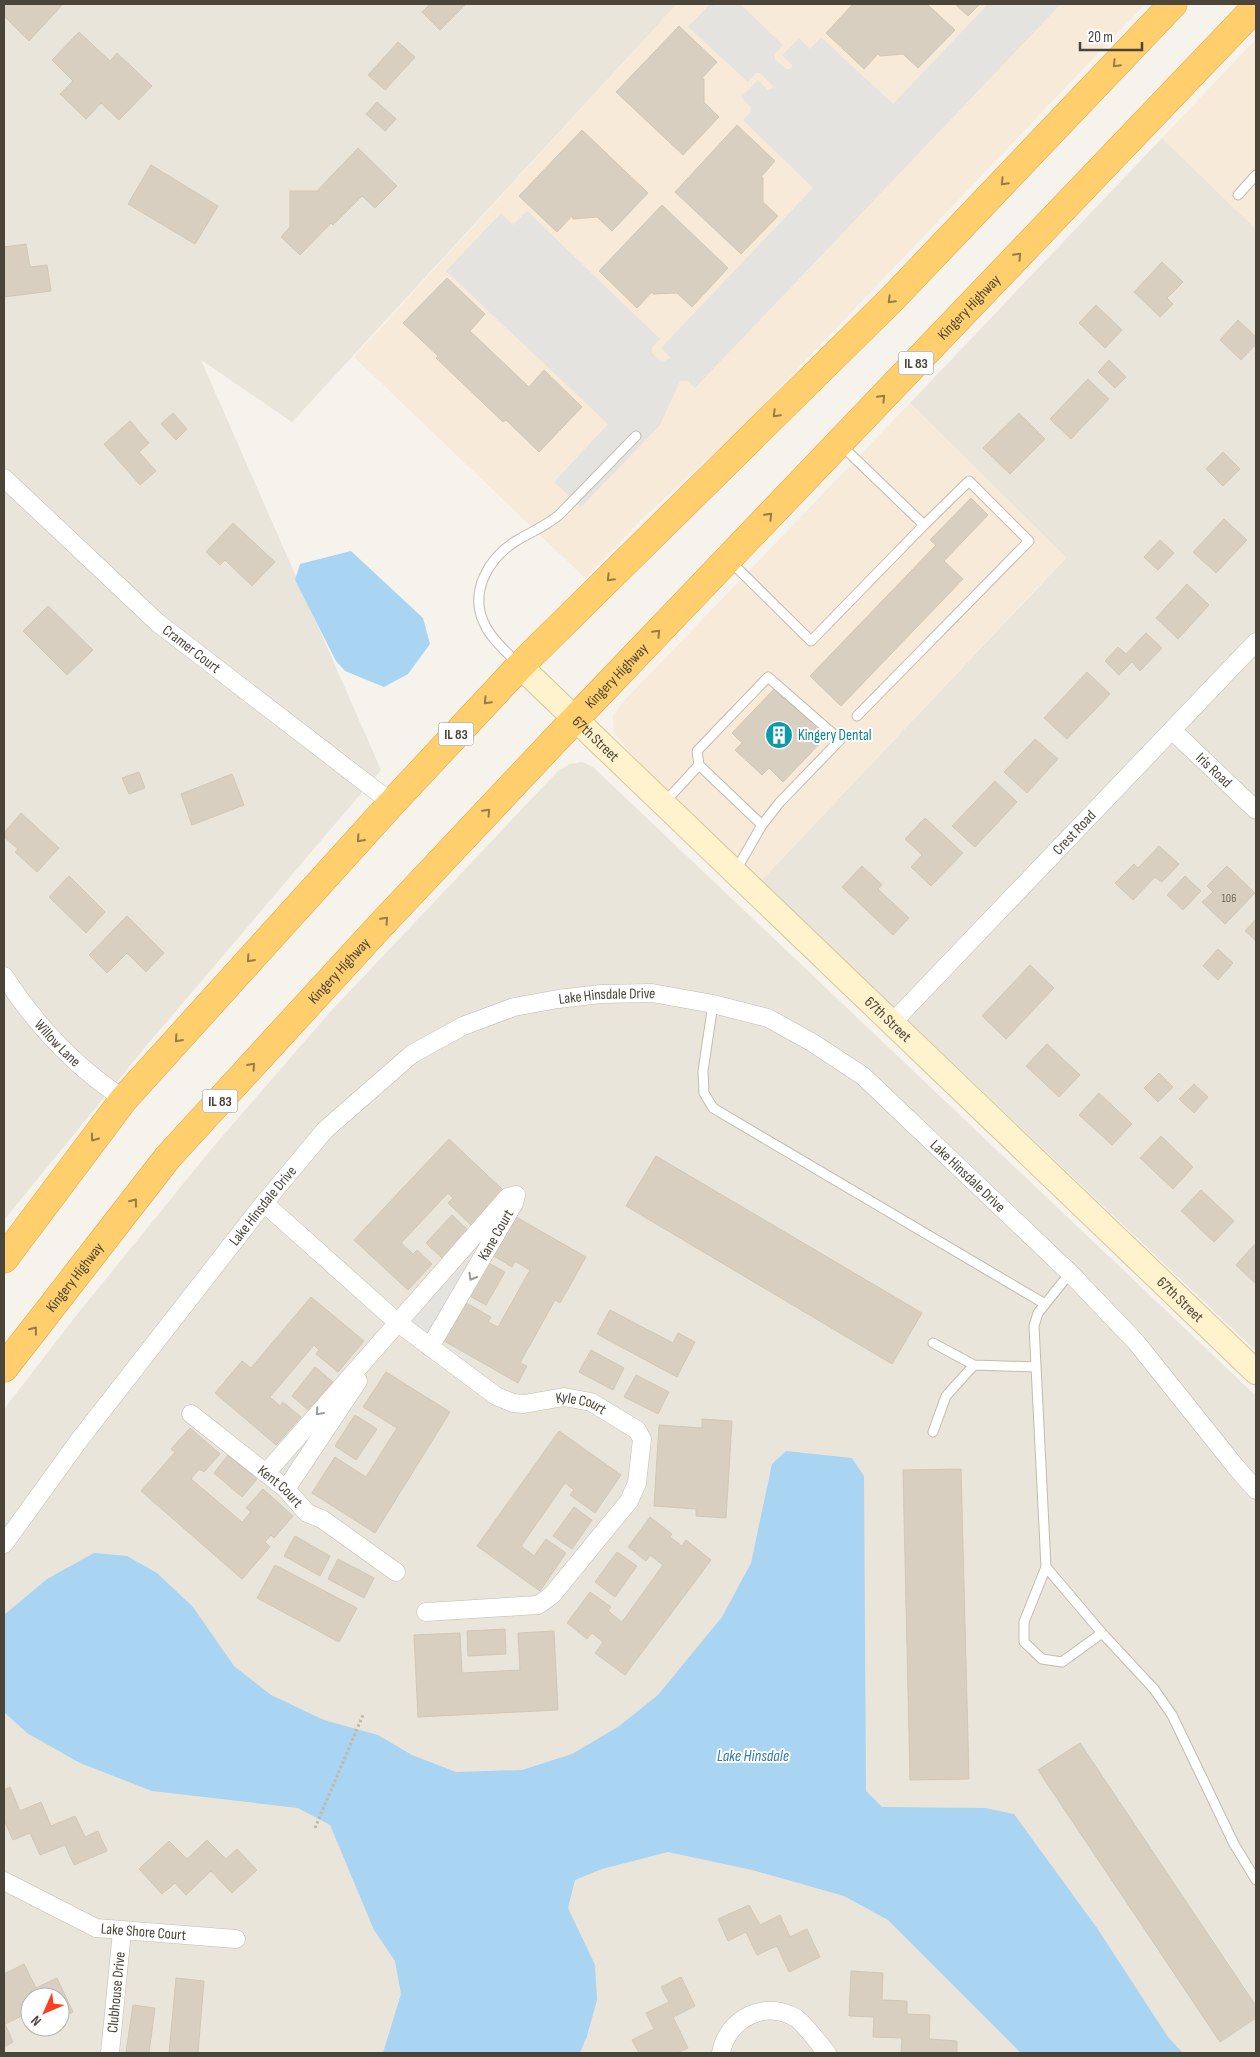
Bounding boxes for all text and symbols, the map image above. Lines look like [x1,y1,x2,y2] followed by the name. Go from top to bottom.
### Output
[1080,20,1142,52] scale bar
[1088,28,1113,47] text: 20 m
[1113,59,1122,68] one-way arrow
[1001,176,1010,185] one-way arrow
[1013,252,1022,261] one-way arrow
[933,270,1005,344] street label: Kingery Highway
[888,294,897,303] one-way arrow
[898,352,934,374] road number: IL 83
[876,395,885,404] one-way arrow
[773,408,782,417] one-way arrow
[764,512,773,521] one-way arrow
[606,572,615,581] one-way arrow
[159,621,225,677] street label: Cramer Court
[651,630,660,639] one-way arrow
[581,639,652,712] street label: Kingery Highway
[484,696,493,705] one-way arrow
[568,712,624,766] street label: 67th Street
[764,720,794,750] building icon: Kingery Dental
[438,722,474,746] road number: IL 83
[798,726,872,745] place label: Kingery Dental
[1192,748,1236,792] street label: Iris Road
[1048,806,1100,859] street label: Crest Road
[481,809,490,818] one-way arrow
[356,833,365,842] one-way arrow
[1222,891,1236,906] house number: 106
[379,917,388,926] one-way arrow
[304,934,374,1008] street label: Kingery Highway
[247,953,256,962] one-way arrow
[558,983,657,1008] street label: Lake Hinsdale Drive
[861,992,916,1046] street label: 67th Street
[30,1015,85,1071] street label: Willow Lane
[175,1033,184,1042] one-way arrow
[246,1062,255,1071] one-way arrow
[202,1090,238,1112] road number: IL 83
[91,1132,99,1141] one-way arrow
[926,1135,1010,1216] street label: Lake Hinsdale Drive
[225,1162,301,1249] street label: Lake Hinsdale Drive
[128,1198,137,1207] one-way arrow
[474,1206,518,1264] street label: Kane Court
[42,1238,108,1316] street label: Kingery Highway
[468,1271,478,1280] one-way arrow
[1153,1273,1208,1327] street label: 67th Street
[28,1326,37,1335] one-way arrow
[554,1387,610,1419] street label: Kyle Court
[316,1406,324,1415] one-way arrow
[254,1461,307,1512] street label: Kent Court
[717,1747,789,1766] water label: Lake Hinsdale
[100,1919,187,1945] street label: Lake Shore Court
[103,1951,129,2034] street label: Clubhouse Drive
[20,1987,70,2037] north arrow
[28,2012,45,2029] text: N

